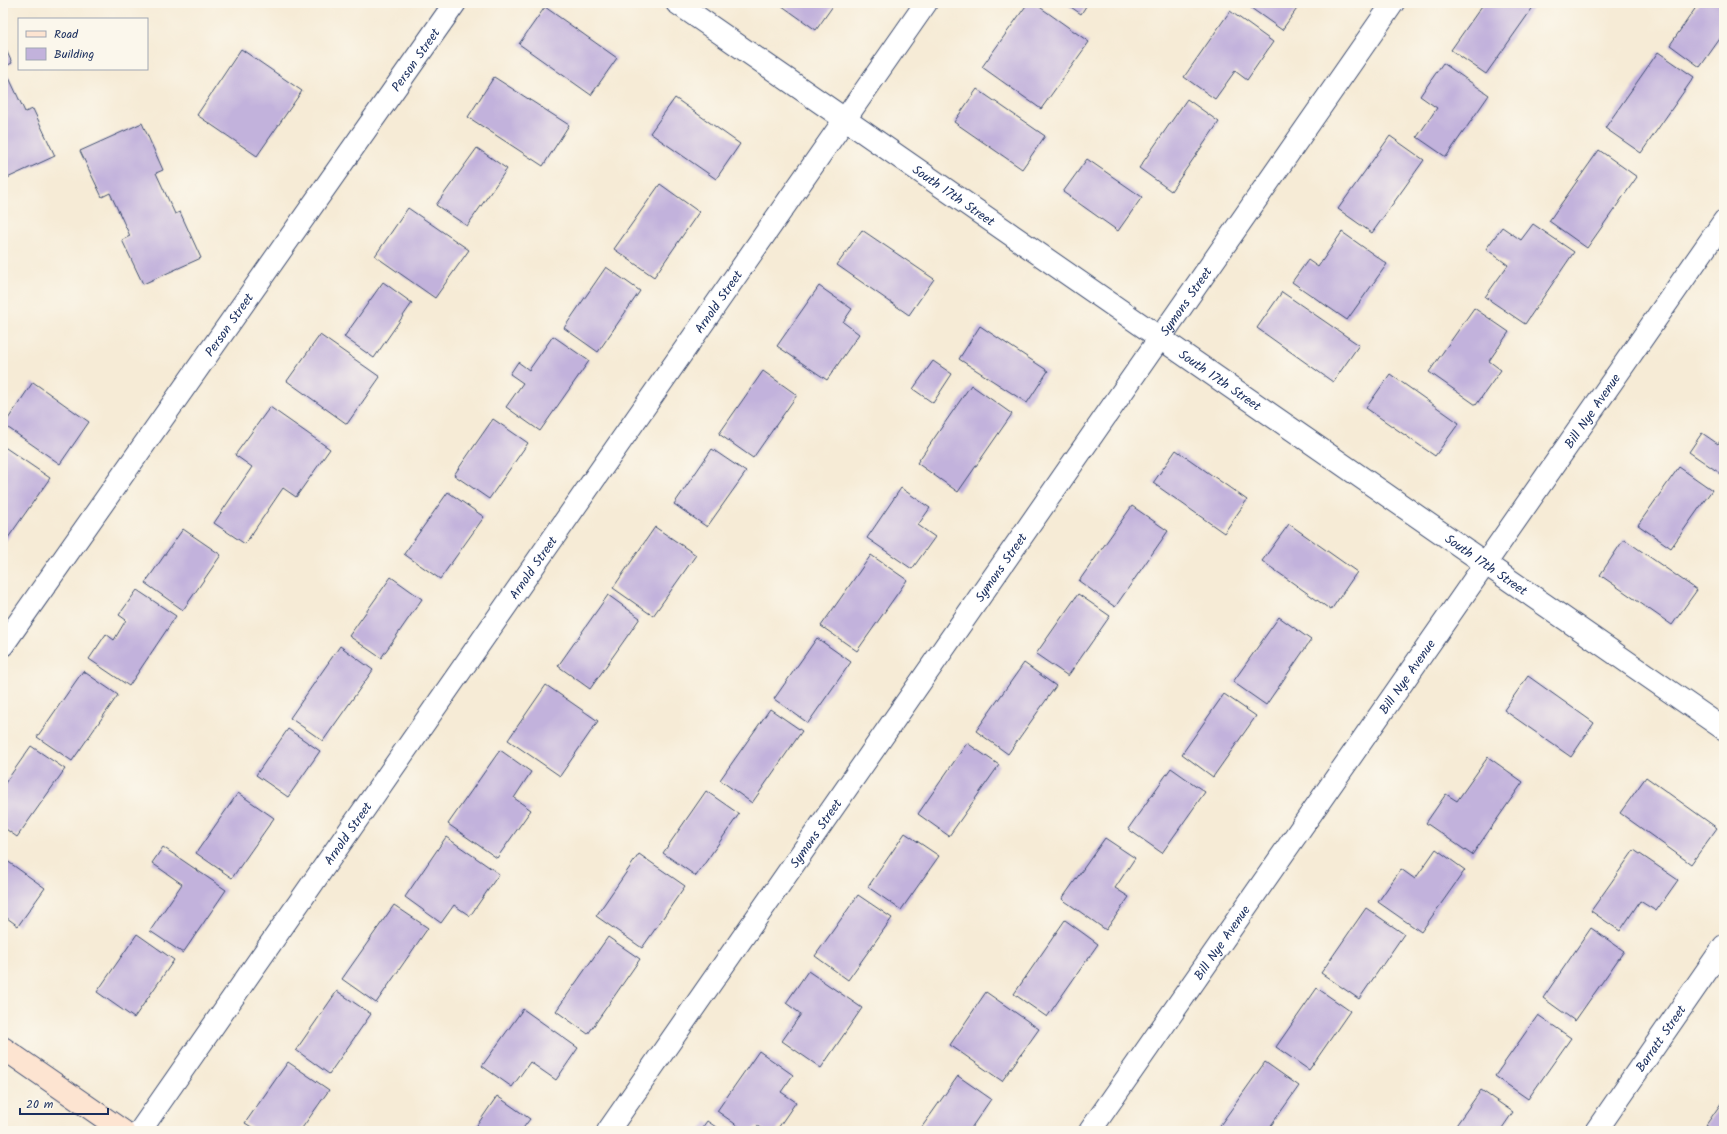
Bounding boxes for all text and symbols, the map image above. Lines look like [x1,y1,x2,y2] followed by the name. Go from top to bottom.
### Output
[18,18,148,70] legend
[387,23,447,97] street label: Person Street
[54,25,79,44] text: Road
[54,45,94,64] text: Building
[907,160,1000,233] street label: South 17th Street
[1155,262,1219,341] street label: Symons Street
[690,266,749,338] street label: Arnold Street
[200,288,260,362] street label: Person Street
[1174,345,1266,418] street label: South 17th Street
[1560,370,1627,453] street label: Bill Nye Avenue
[970,528,1034,607] street label: Symons Street
[1440,529,1532,602] street label: South 17th Street
[505,531,564,604] street label: Arnold Street
[1374,635,1442,719] street label: Bill Nye Avenue
[785,794,849,873] street label: Symons Street
[319,797,379,870] street label: Arnold Street
[1189,901,1256,985] street label: Bill Nye Avenue
[1631,1000,1693,1077] street label: Barratt Street
[20,1090,108,1116] scale bar
[26,1095,54,1114] text: 20 m

